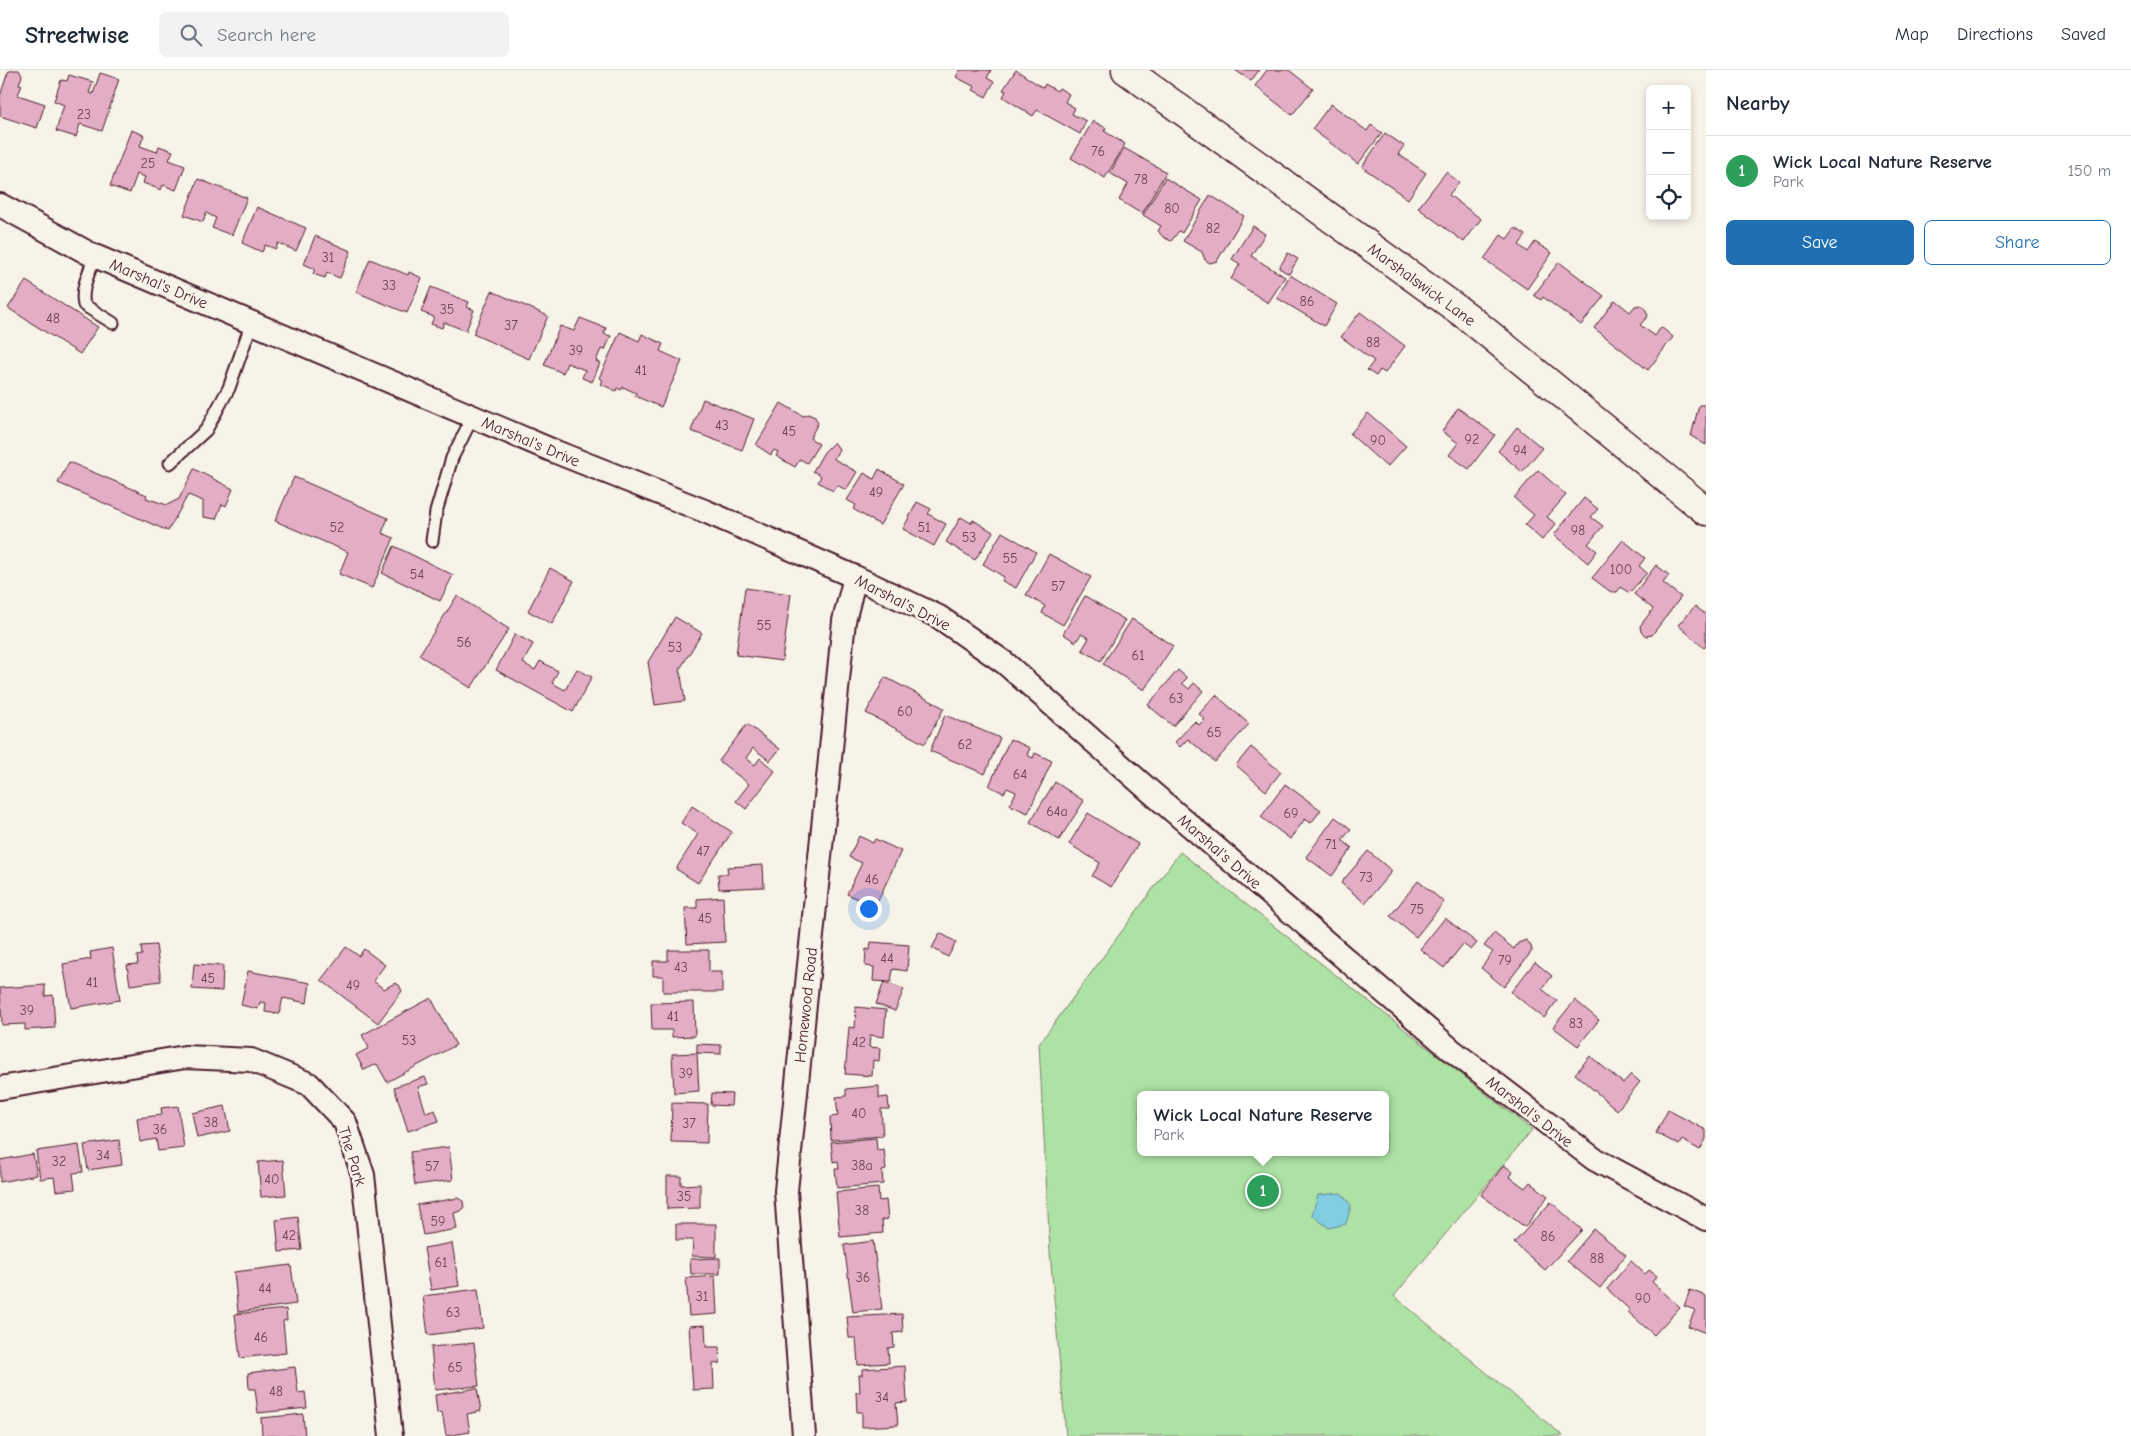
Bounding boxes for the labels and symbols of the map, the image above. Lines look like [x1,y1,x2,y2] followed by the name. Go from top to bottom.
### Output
[77,106,91,123] house number: 23
[1091,143,1105,160] house number: 76
[141,155,155,172] house number: 25
[1134,171,1148,188] house number: 78
[1164,200,1180,217] house number: 80
[1206,220,1220,237] house number: 82
[1364,240,1479,330] street label: Marshalswick Lane
[322,249,334,266] house number: 31
[107,255,210,313] street label: Marshal's Drive
[382,277,396,294] house number: 33
[1300,293,1314,310] house number: 86
[440,301,454,318] house number: 35
[46,310,60,327] house number: 48
[504,317,518,334] house number: 37
[1366,334,1380,351] house number: 88
[569,342,583,359] house number: 39
[635,362,647,379] house number: 41
[479,413,582,471] street label: Marshal's Drive
[715,417,729,434] house number: 43
[782,423,796,440] house number: 45
[1465,431,1479,448] house number: 92
[1370,432,1386,449] house number: 90
[1513,442,1527,459] house number: 94
[869,484,883,501] house number: 49
[330,519,344,536] house number: 52
[917,519,931,536] house number: 51
[1571,522,1585,539] house number: 98
[962,529,976,546] house number: 53
[1002,550,1018,567] house number: 55
[1610,561,1632,578] house number: 100
[410,566,424,583] house number: 54
[852,571,953,635] street label: Marshal's Drive
[1051,578,1065,595] house number: 57
[756,617,772,634] house number: 55
[456,634,472,651] house number: 56
[668,639,682,656] house number: 53
[1131,647,1145,664] house number: 61
[1169,690,1183,707] house number: 63
[897,703,913,720] house number: 60
[1206,724,1222,741] house number: 65
[958,736,972,753] house number: 62
[1013,766,1027,783] house number: 64
[1046,803,1068,820] house number: 64a
[1283,805,1299,822] house number: 69
[1174,811,1265,893] street label: Marshal's Drive
[1325,836,1337,853] house number: 71
[696,843,710,860] house number: 47
[1359,869,1373,886] house number: 73
[865,871,879,888] house number: 46
[856,896,882,922] your location
[1410,901,1424,918] house number: 75
[698,910,712,927] house number: 45
[791,947,821,1064] street label: Homewood Road
[880,950,894,967] house number: 44
[1498,952,1512,969] house number: 79
[674,959,688,976] house number: 43
[201,970,215,987] house number: 45
[86,974,98,991] house number: 41
[346,977,360,994] house number: 49
[20,1002,34,1019] house number: 39
[667,1008,679,1025] house number: 41
[1569,1015,1583,1032] house number: 83
[402,1032,416,1049] house number: 53
[852,1034,866,1051] house number: 42
[679,1065,693,1082] house number: 39
[1483,1073,1576,1151] street label: Marshal's Drive
[851,1105,867,1122] house number: 40
[204,1114,218,1131] house number: 38
[682,1115,696,1132] house number: 37
[153,1121,167,1138] house number: 36
[335,1125,370,1188] street label: The Park
[96,1147,110,1164] house number: 34
[52,1153,66,1170] house number: 32
[851,1157,873,1174] house number: 38a
[425,1158,439,1175] house number: 57
[264,1171,280,1188] house number: 40
[1247,1172,1279,1210] pin: 1
[677,1188,691,1205] house number: 35
[855,1202,869,1219] house number: 38
[430,1213,446,1230] house number: 59
[282,1227,296,1244] house number: 42
[1541,1228,1555,1245] house number: 86
[1590,1250,1604,1267] house number: 88
[434,1254,448,1271] house number: 61
[856,1269,870,1286] house number: 36
[258,1280,272,1297] house number: 44
[696,1288,708,1305] house number: 31
[1635,1290,1651,1307] house number: 90
[446,1304,460,1321] house number: 63
[254,1329,268,1346] house number: 46
[447,1359,463,1376] house number: 65
[269,1383,283,1400] house number: 48
[875,1389,889,1406] house number: 34

